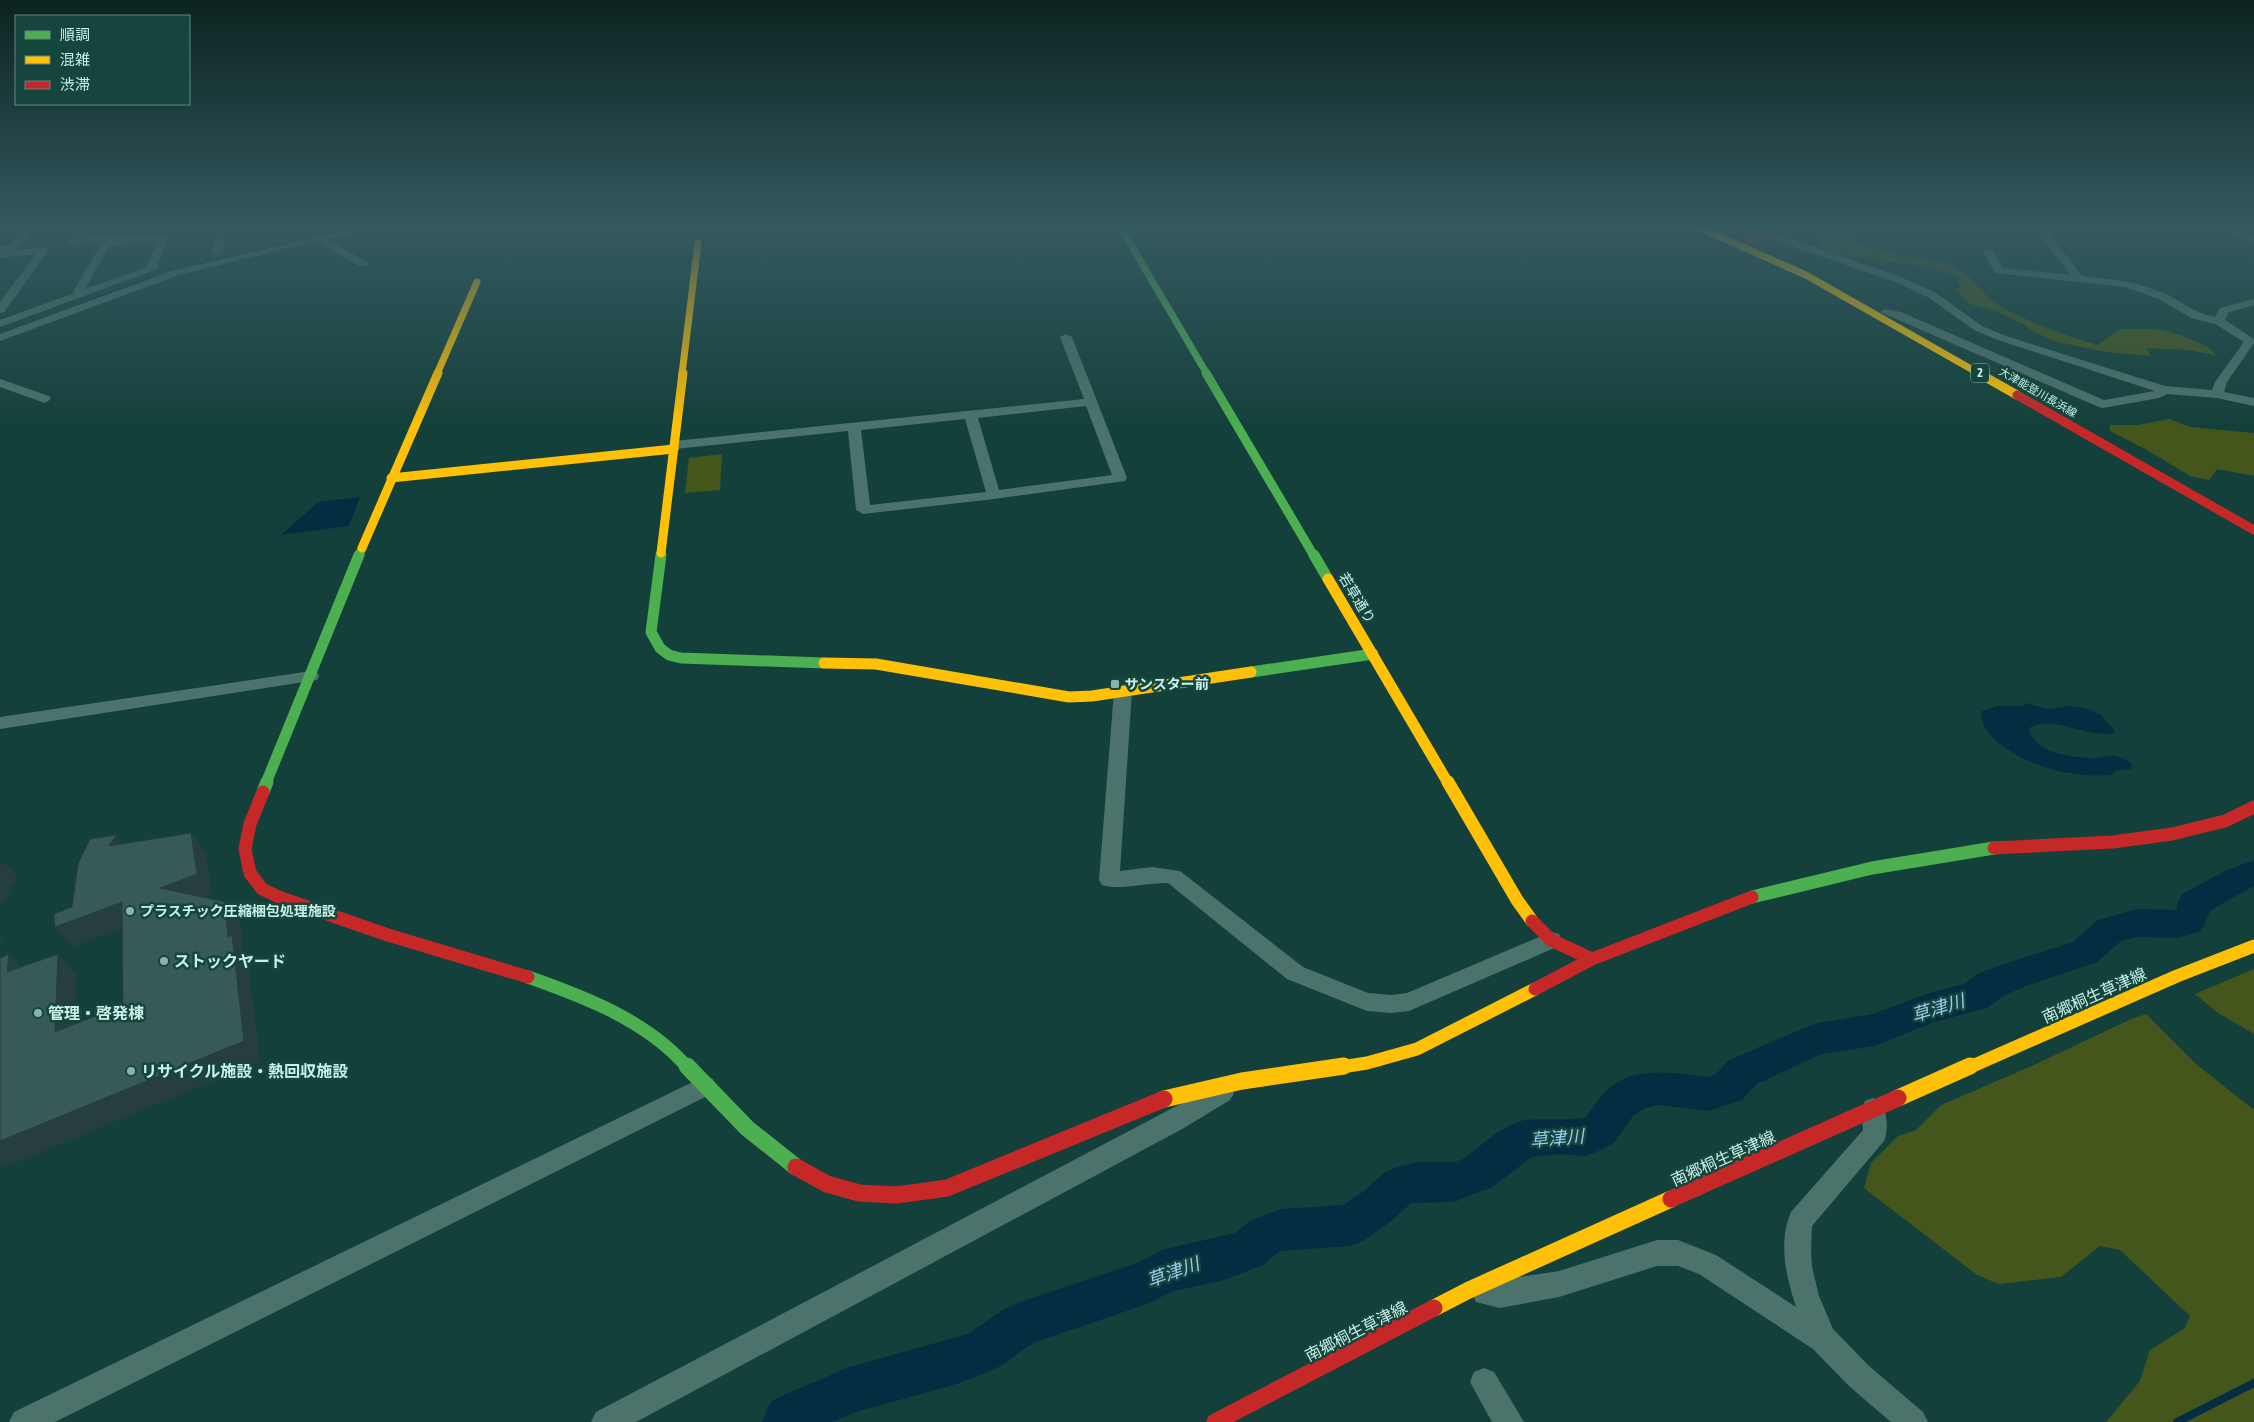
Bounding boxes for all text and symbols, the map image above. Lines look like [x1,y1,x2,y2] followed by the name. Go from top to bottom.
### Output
[15,15,190,105] legend
[60,26,90,43] text: 順調
[60,51,90,68] text: 混雑
[60,76,90,93] text: 渋滞
[1971,363,1989,382] road number: 2
[1997,365,2079,419] street label: 大津能登川長浜線
[1336,570,1378,626] street label: 若草通り
[1125,676,1209,692] place label: サンスター前
[1109,678,1121,690] marker: サンスター前
[140,903,336,919] place label: プラスチック圧縮梱包処理施設
[124,905,136,917] marker: プラスチック圧縮梱包処理施設
[174,952,286,970] place label: ストックヤード
[158,955,170,967] marker: ストックヤード
[2039,964,2149,1026] street label: 南郷桐生草津線
[1909,989,1969,1026] water label: 草津川
[48,1004,144,1022] place label: 管理・啓発棟
[32,1007,44,1019] marker: 管理・啓発棟
[141,1062,348,1080] place label: リサイクル施設・熱回収施設
[125,1065,137,1077] marker: リサイクル施設・熱回収施設
[1529,1125,1587,1151] water label: 草津川
[1668,1127,1778,1189] street label: 南郷桐生草津線
[1144,1252,1204,1291] water label: 草津川
[1302,1298,1410,1364] street label: 南郷桐生草津線

